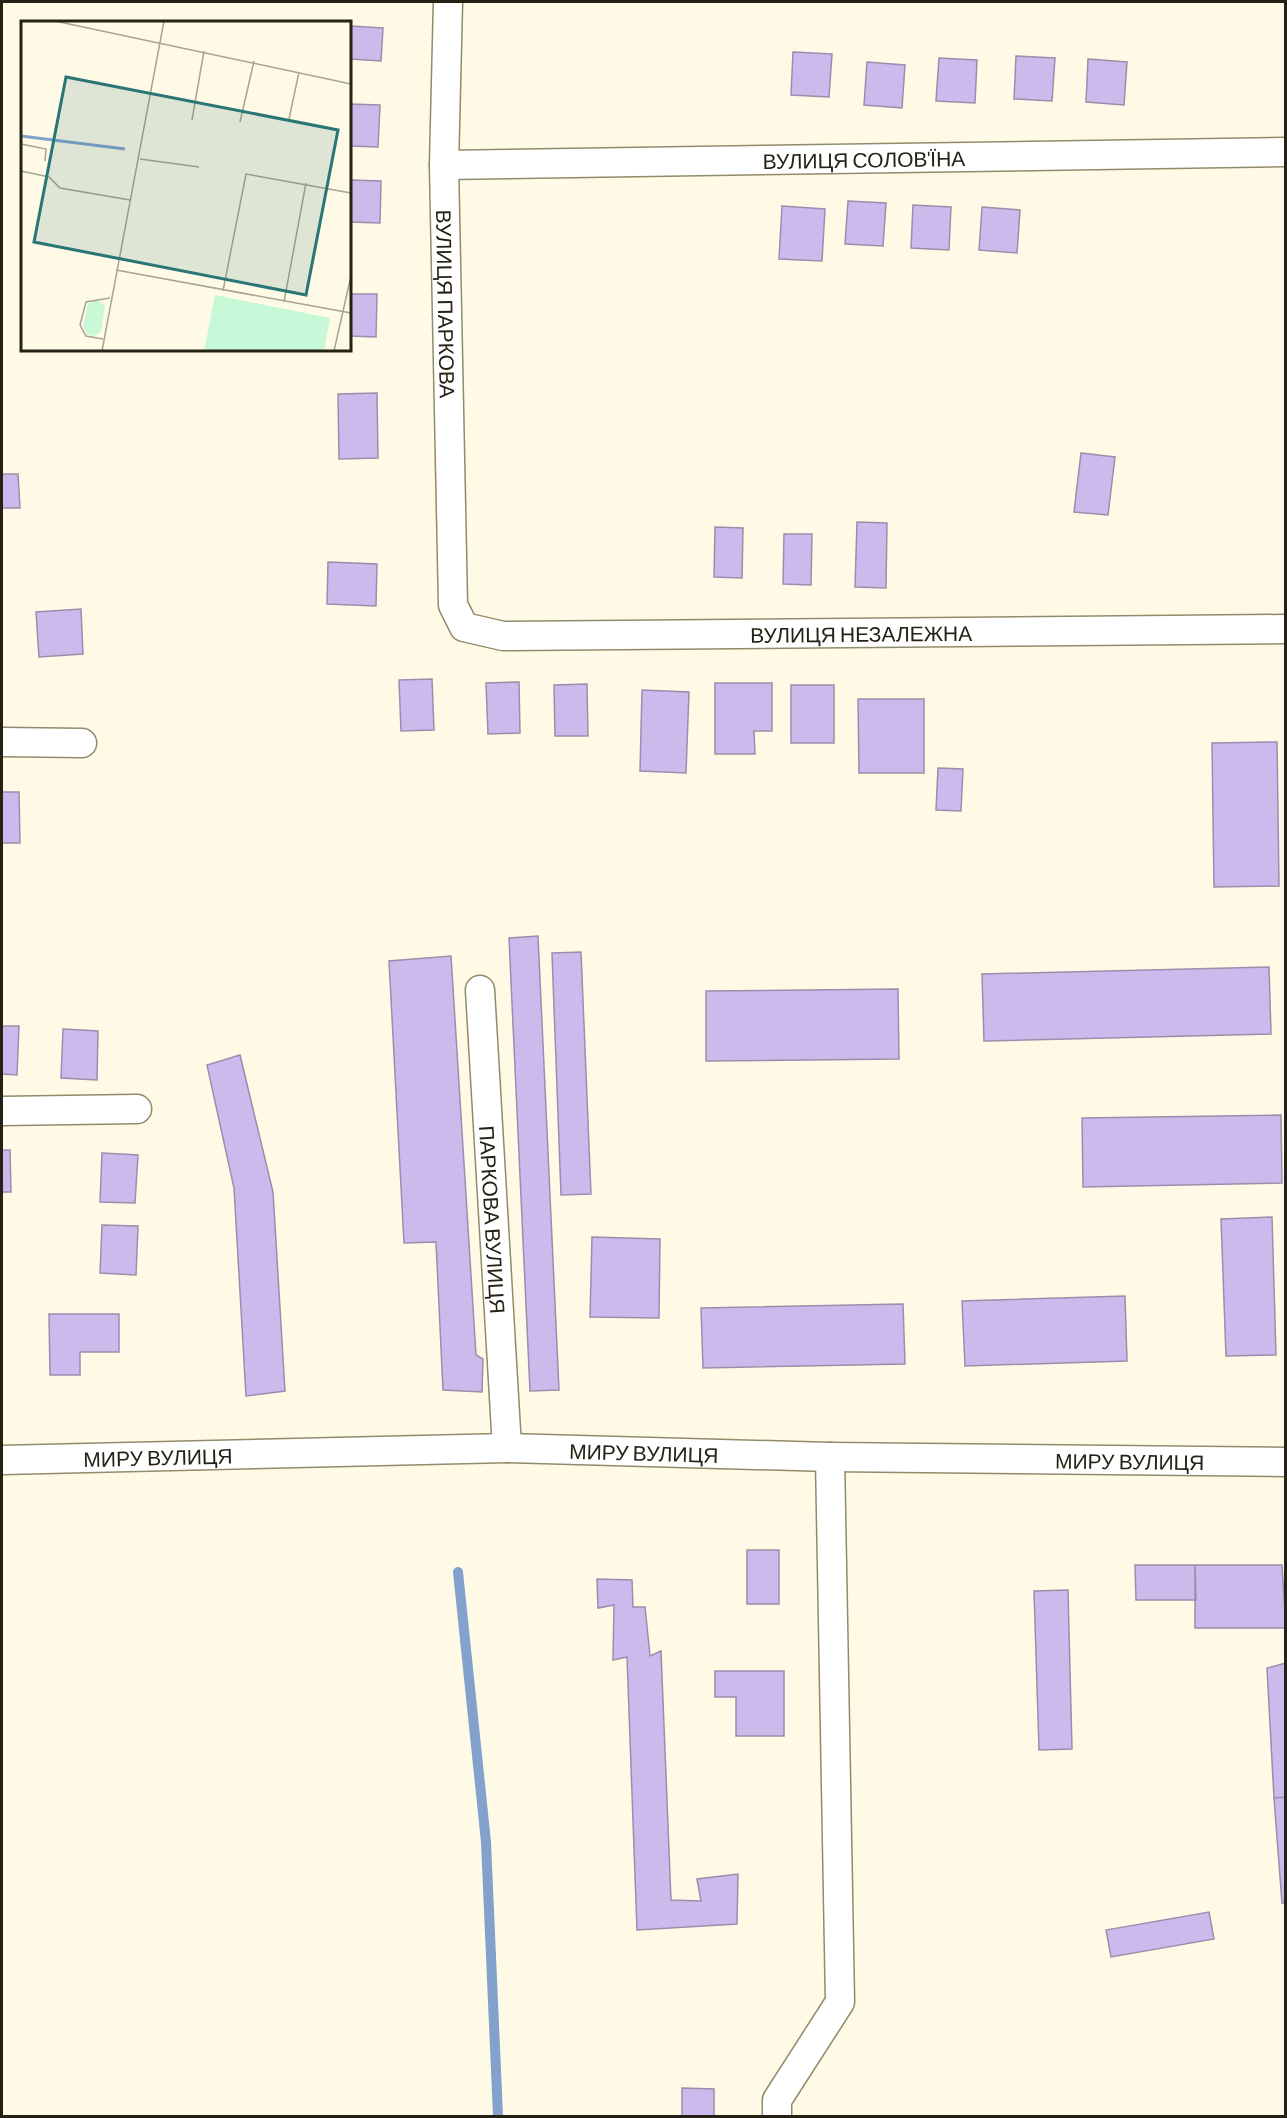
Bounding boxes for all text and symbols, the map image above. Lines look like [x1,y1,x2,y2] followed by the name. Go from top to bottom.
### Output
[21,21,351,351] inset map
[762,144,965,173] street label: ВУЛИЦЯ СОЛОВ'ЇНА
[432,209,461,398] street label: ВУЛИЦЯ ПАРКОВА
[750,619,972,646] street label: ВУЛИЦЯ НЕЗАЛЕЖНА
[476,1125,512,1314] street label: ПАРКОВА ВУЛИЦЯ
[569,1437,719,1466] street label: МИРУ ВУЛИЦЯ
[83,1442,233,1471] street label: МИРУ ВУЛИЦЯ
[1055,1447,1204,1474] street label: МИРУ ВУЛИЦЯ

